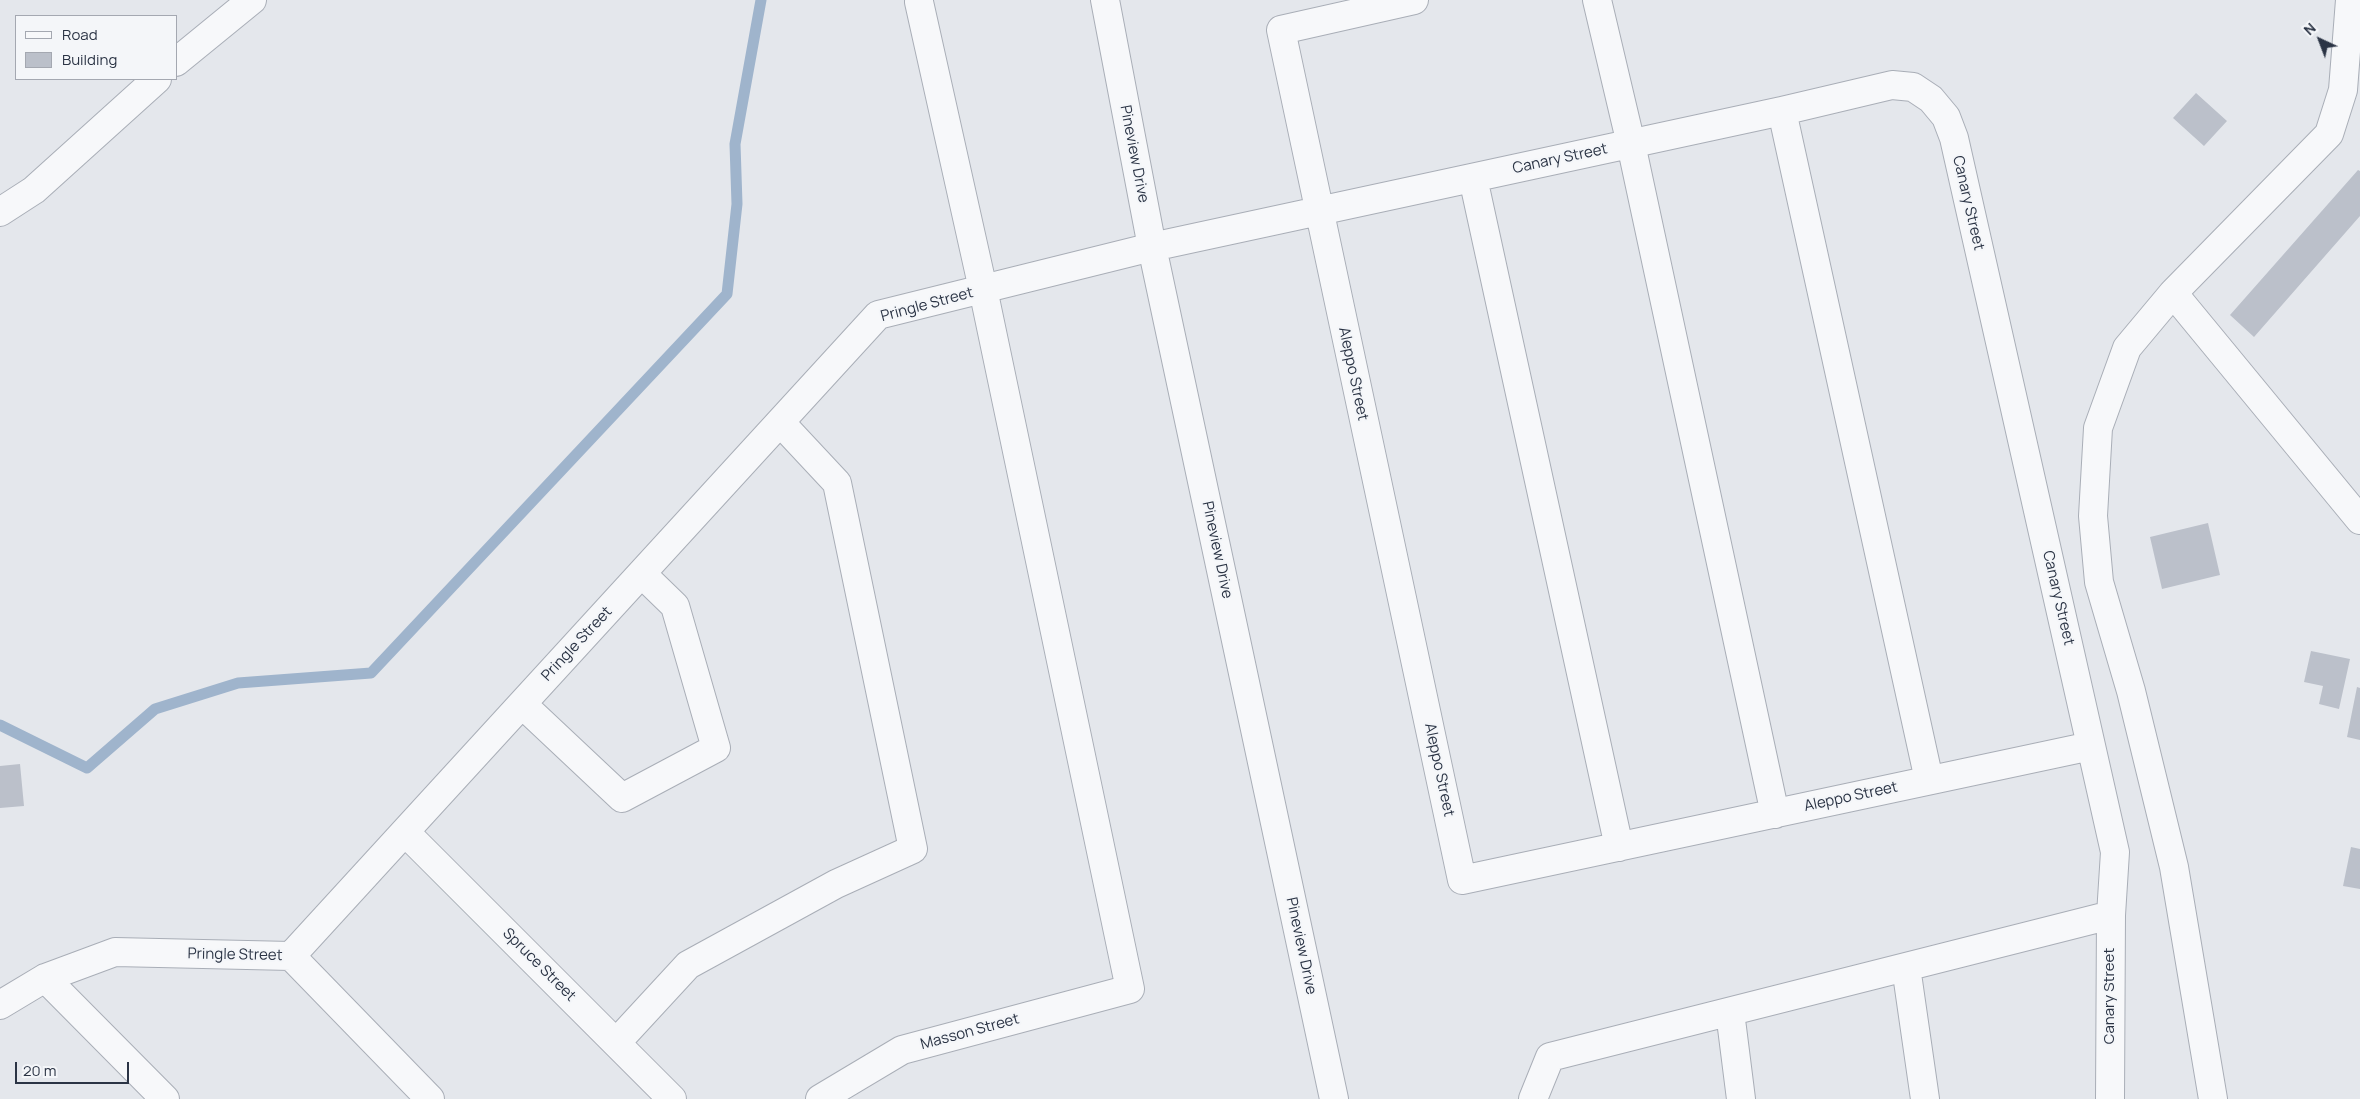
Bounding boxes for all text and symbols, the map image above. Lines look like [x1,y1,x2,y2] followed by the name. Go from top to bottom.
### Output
[15,15,178,80] legend
[2295,15,2345,65] north arrow
[2299,18,2320,39] text: N
[62,24,98,45] text: Road
[62,49,117,70] text: Building
[1116,104,1152,204] street label: Pineview Drive
[1511,140,1609,178] street label: Canary Street
[1948,154,1988,252] street label: Canary Street
[879,284,975,326] street label: Pringle Street
[1334,326,1372,422] street label: Aleppo Street
[1198,500,1236,600] street label: Pineview Drive
[2038,549,2078,647] street label: Canary Street
[538,603,616,685] street label: Pringle Street
[1420,722,1458,818] street label: Aleppo Street
[1803,778,1899,816] street label: Aleppo Street
[1282,896,1320,996] street label: Pineview Drive
[499,925,579,1005] street label: Spruce Street
[187,945,283,965] street label: Pringle Street
[2101,948,2119,1044] street label: Canary Street
[919,1010,1021,1054] street label: Masson Street
[18,1052,131,1084] scale bar
[23,1060,56,1081] text: 20 m

